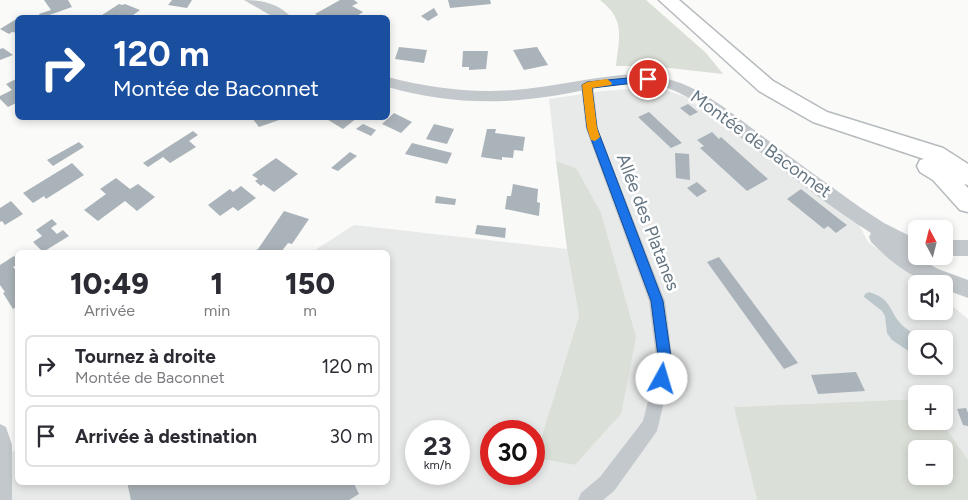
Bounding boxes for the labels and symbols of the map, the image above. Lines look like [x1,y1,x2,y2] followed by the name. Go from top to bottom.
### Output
[627,58,669,100] pin
[686,86,836,203] street label: Montée de Baconnet
[612,150,684,294] street label: Allée des Platanes
[908,220,952,265] north arrow
[635,352,687,404] position arrow
[480,420,545,485] speed limit sign: 30

